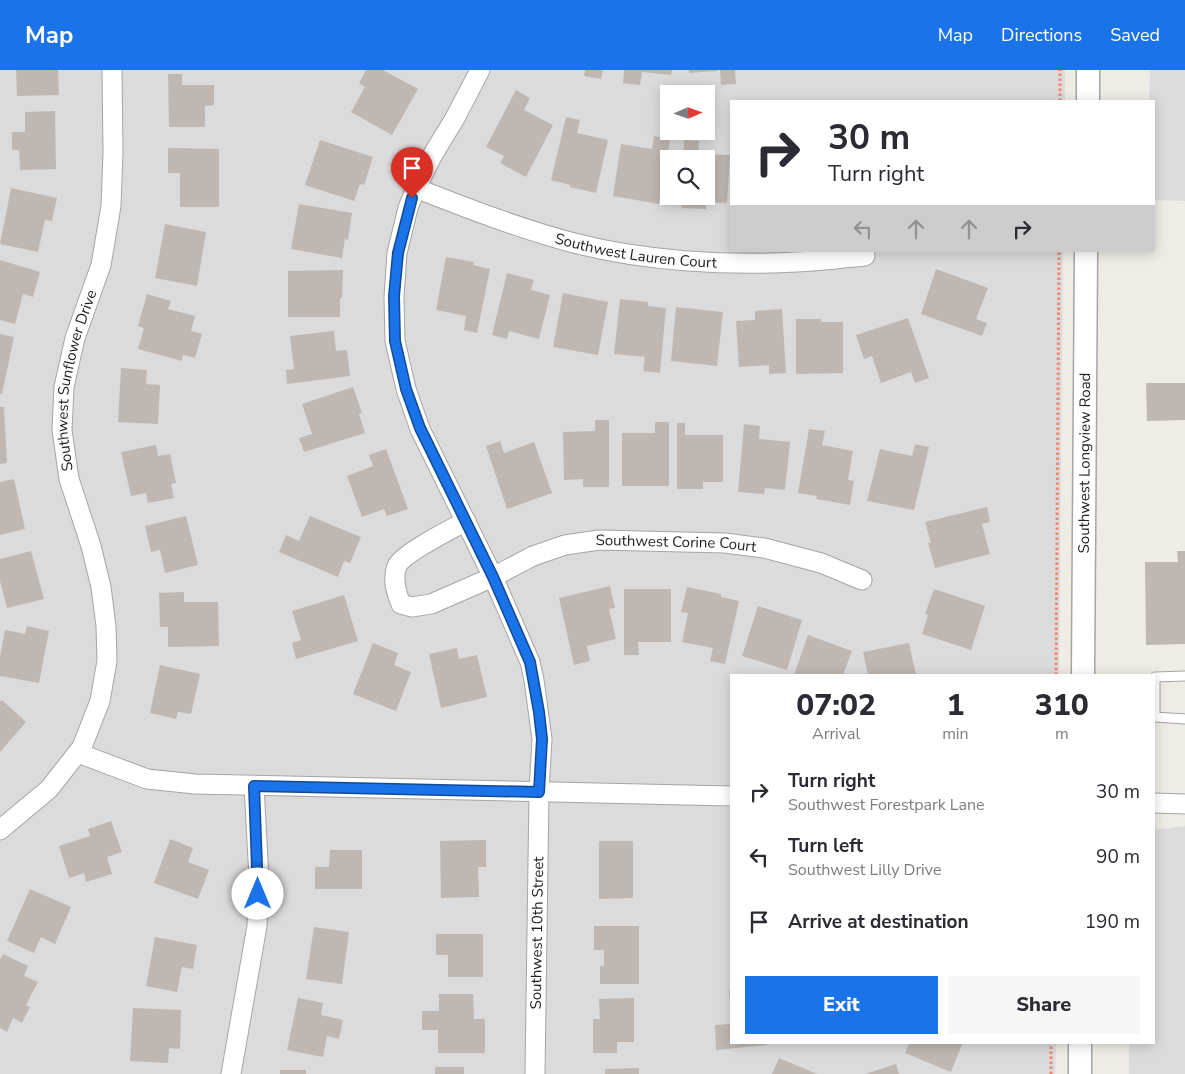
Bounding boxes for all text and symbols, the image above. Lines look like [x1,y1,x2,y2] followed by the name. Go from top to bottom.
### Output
[25,19,73,51] text: Map
[938,23,973,47] text: Map
[1001,23,1082,47] text: Directions
[1110,23,1160,47] text: Saved
[660,85,715,140] north arrow
[660,85,715,205] map controls
[828,114,910,161] text: 30 m
[745,120,810,185] icon: right
[391,147,433,198] pin
[660,150,715,205] button: search
[398,154,426,182] icon: arrive
[828,159,924,189] text: Turn right
[849,215,877,243] icon: left
[902,215,930,243] icon: ahead
[955,215,983,243] icon: ahead
[1008,215,1036,243] icon: right
[553,228,718,273] street label: Southwest Lauren Court
[52,287,101,473] street label: Southwest Sunflower Drive
[1074,373,1095,553] street label: Southwest Longview Road
[595,530,758,557] street label: Southwest Corine Court
[796,685,876,726] text: 07:02
[946,685,964,726] text: 1
[1035,685,1089,726] text: 310
[812,723,860,745] text: Arrival
[942,723,969,745] text: min
[1055,723,1069,745] text: m
[788,768,875,794] text: Turn right
[745,778,773,806] icon: right
[1096,779,1140,805] text: 30 m
[788,794,985,816] text: Southwest Forestpark Lane
[788,833,863,859] text: Turn left
[745,843,773,871] icon: left
[1096,844,1140,870] text: 90 m
[526,856,548,1010] street label: Southwest 10th Street
[788,859,941,881] text: Southwest Lilly Drive
[231,867,283,919] position arrow
[745,908,773,936] icon: arrive
[788,909,969,935] text: Arrive at destination
[1085,909,1140,935] text: 190 m
[745,976,938,1034] button: Exit
[948,976,1140,1034] button: Share

